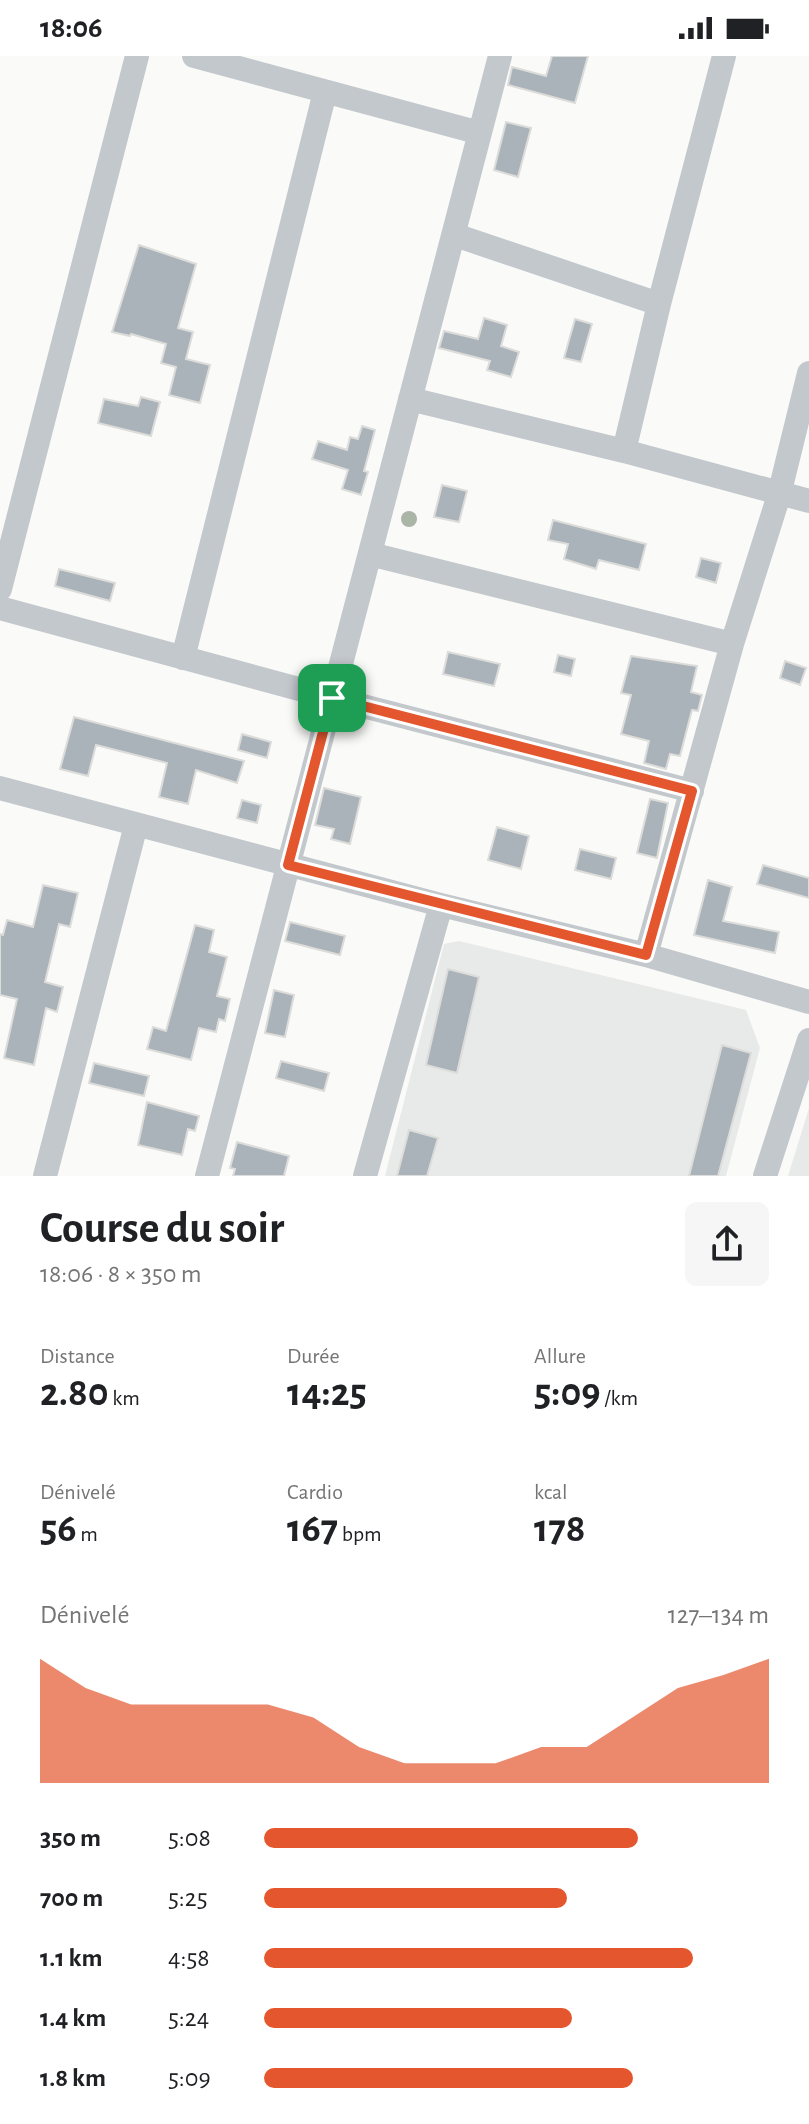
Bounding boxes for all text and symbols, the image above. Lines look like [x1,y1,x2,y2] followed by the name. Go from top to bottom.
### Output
[40,13,103,43] text: 18:06
[298,664,366,732] pin
[310,676,354,720] icon: arrive
[685,1202,769,1286] button: share
[40,1207,284,1251] text: Course du soir
[40,1261,202,1287] text: 18:06 · 8 × 350 m
[40,1345,115,1367] text: Distance
[287,1345,340,1367] text: Durée
[534,1345,586,1367] text: Allure
[40,1373,109,1413] text: 2.80
[287,1373,367,1413] text: 14:25
[534,1373,601,1413] text: 5:09
[109,1387,140,1409] text: km
[601,1387,638,1409] text: /km
[40,1481,116,1503] text: Dénivelé
[287,1481,343,1503] text: Cardio
[534,1481,568,1503] text: kcal
[40,1509,77,1549] text: 56
[287,1509,338,1549] text: 167
[534,1509,585,1549] text: 178
[77,1523,98,1545] text: m
[338,1523,382,1545] text: bpm
[40,1602,130,1628] text: Dénivelé
[668,1602,769,1628] text: 127–134 m
[40,1825,101,1851] text: 350 m
[168,1825,211,1851] text: 5:08
[40,1885,103,1911] text: 700 m
[168,1885,208,1911] text: 5:25
[40,1945,102,1971] text: 1.1 km
[168,1945,210,1971] text: 4:58
[40,2005,106,2031] text: 1.4 km
[168,2005,209,2031] text: 5:24
[40,2065,106,2091] text: 1.8 km
[168,2065,211,2091] text: 5:09

